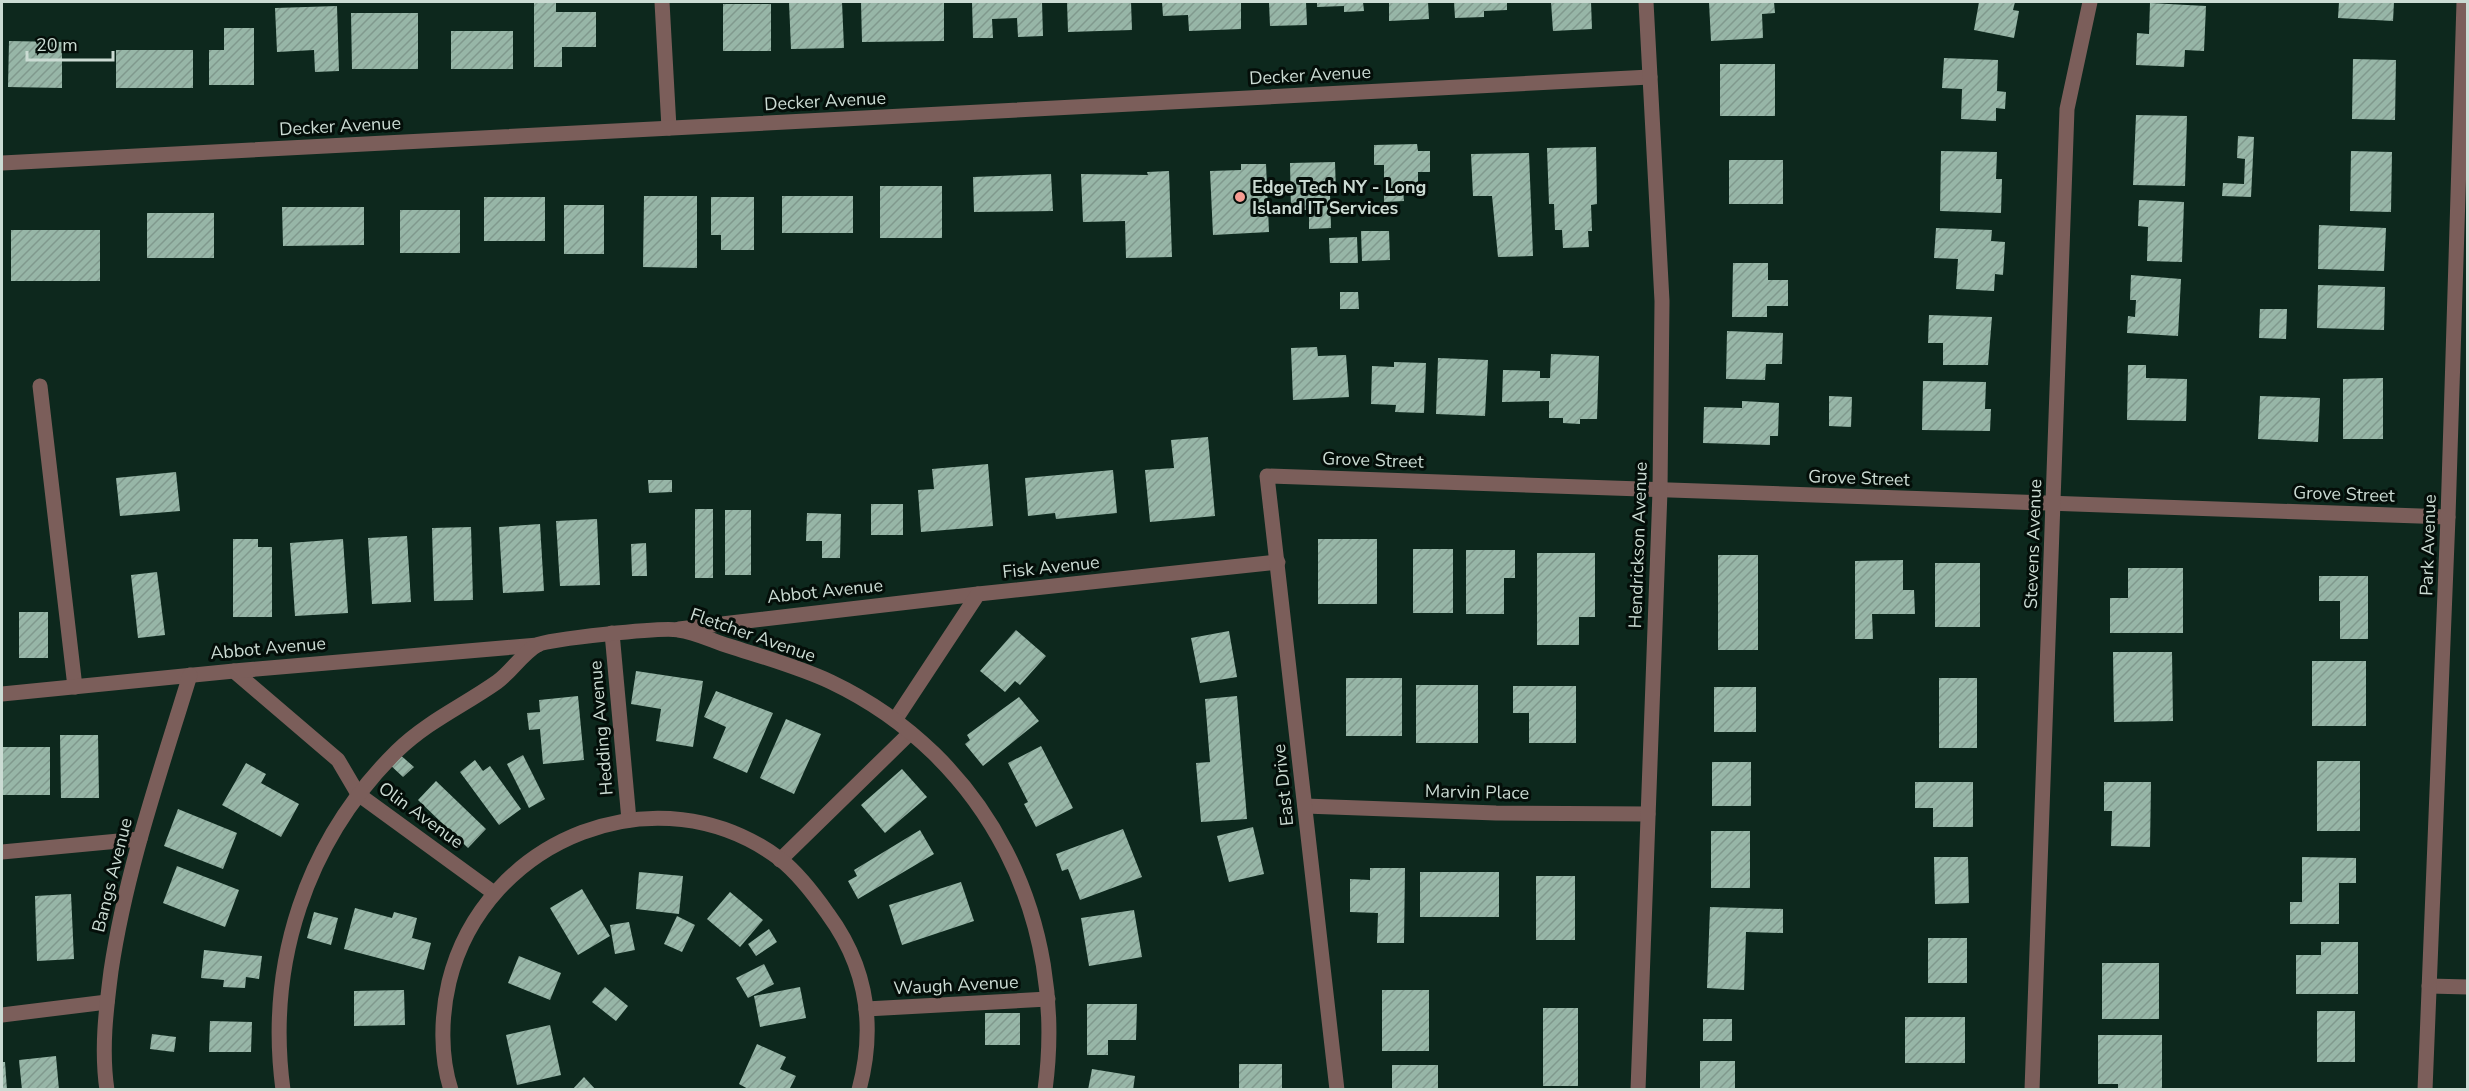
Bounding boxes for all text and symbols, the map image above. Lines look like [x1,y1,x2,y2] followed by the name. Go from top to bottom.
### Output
[27,24,112,62] scale bar
[36,33,78,57] text: 20 m
[1248,60,1372,90] street label: Decker Avenue
[763,86,887,116] street label: Decker Avenue
[278,111,402,141] street label: Decker Avenue
[1252,175,1426,220] place label: Edge Tech NY - Long Island IT Services
[1233,190,1247,204] marker: Edge Tech NY - Long Island IT Services
[1322,446,1425,474] street label: Grove Street
[1623,461,1653,629] street label: Hendrickson Avenue
[1808,464,1911,492] street label: Grove Street
[2019,479,2047,609] street label: Stevens Avenue
[2293,480,2396,508] street label: Grove Street
[2414,494,2442,596] street label: Park Avenue
[1001,550,1101,584] street label: Fisk Avenue
[766,573,884,609] street label: Abbot Avenue
[687,602,819,668] street label: Fletcher Avenue
[209,631,327,665] street label: Abbot Avenue
[583,660,619,796] street label: Hedding Avenue
[1267,743,1299,827] street label: East Drive
[374,776,468,854] street label: Olin Avenue
[1425,779,1529,805] street label: Marvin Place
[86,815,138,935] street label: Bangs Avenue
[893,970,1019,1000] street label: Waugh Avenue

